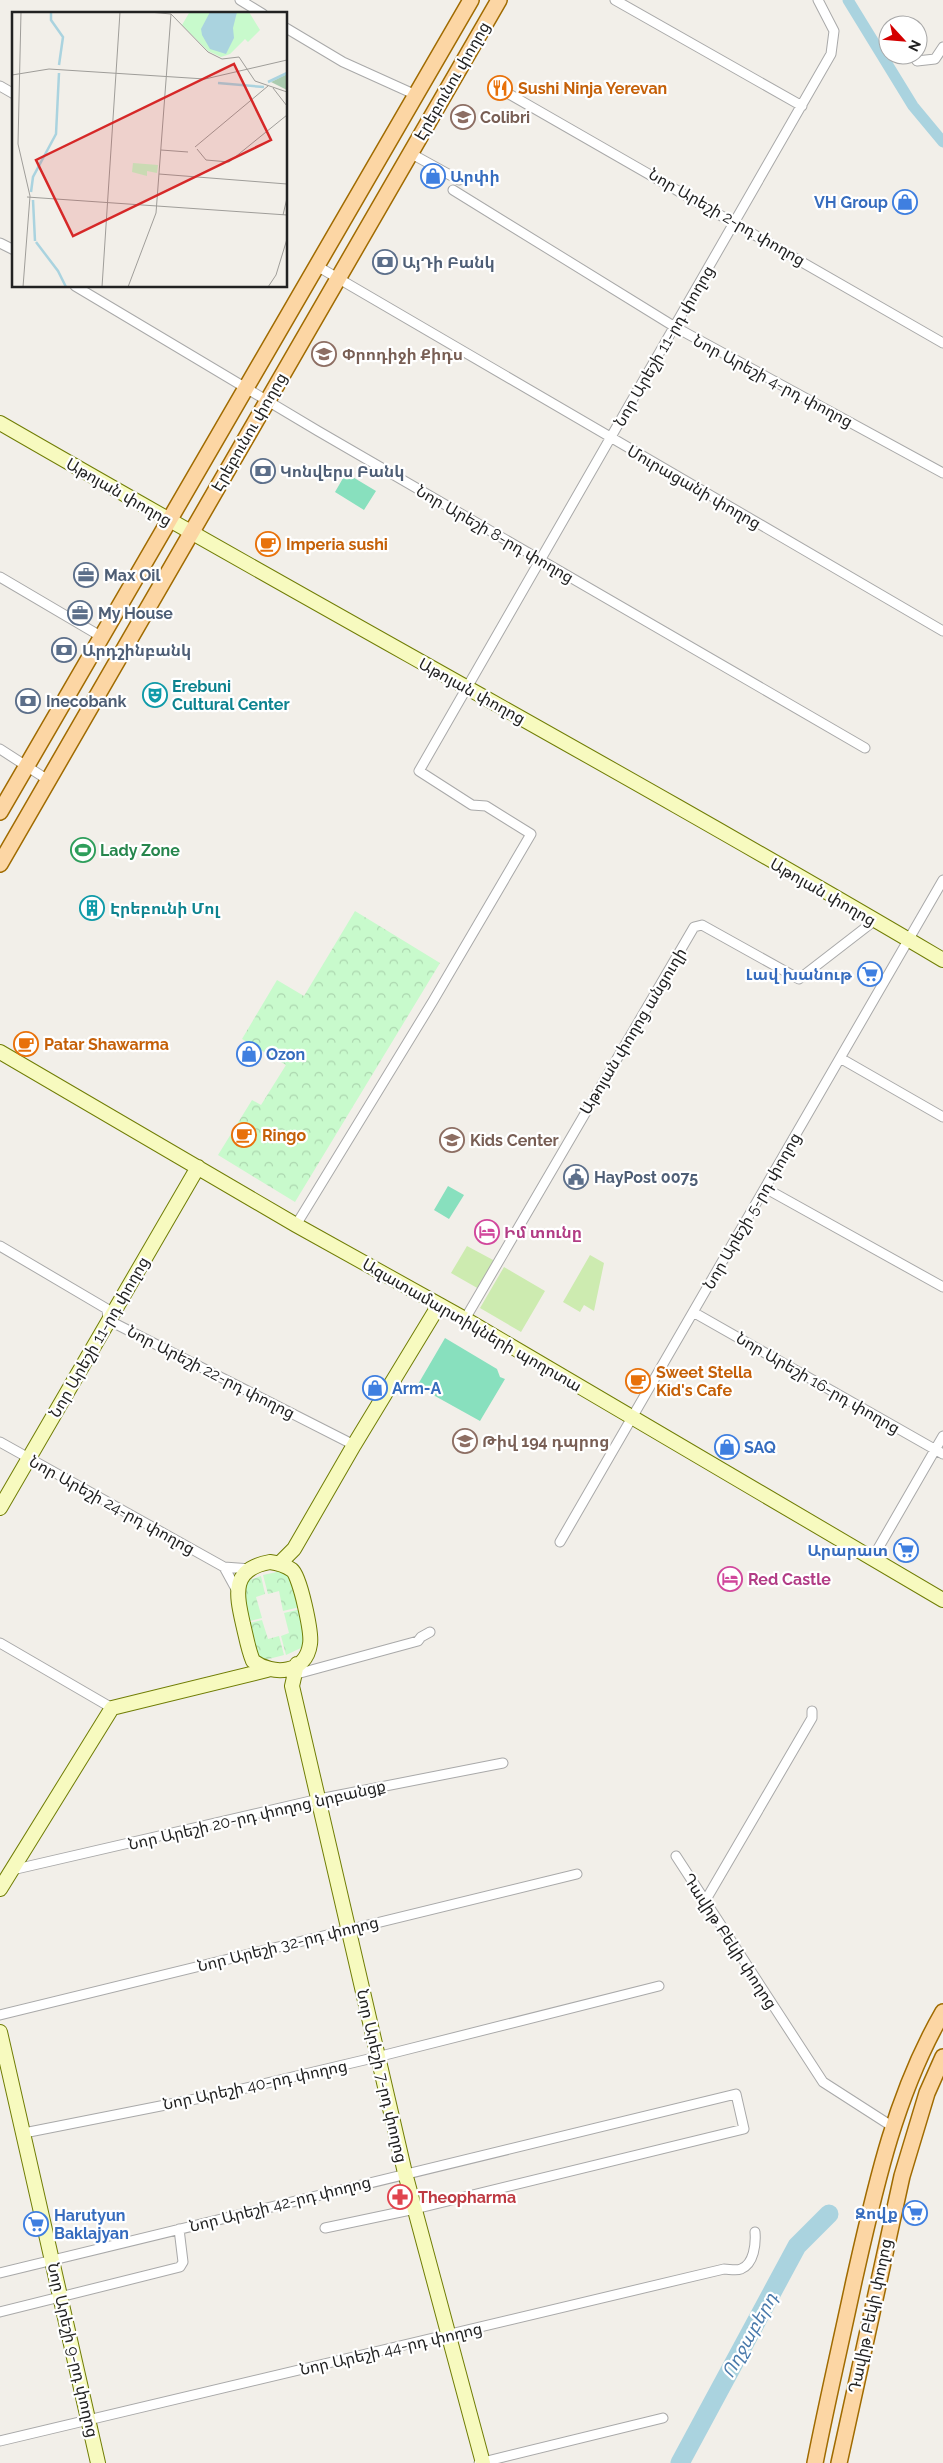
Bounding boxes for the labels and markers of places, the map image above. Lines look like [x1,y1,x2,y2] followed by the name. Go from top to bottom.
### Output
[487,75,513,101] restaurant icon: Sushi Ninja Yerevan
[518,79,667,98] place label: Sushi Ninja Yerevan
[450,104,476,130] school or university icon: Colibri
[480,108,530,127] place label: Colibri
[420,163,446,189] shop icon: Արփի
[450,167,500,186] place label: Արփի
[892,189,918,215] shop icon: VH Group
[814,193,888,212] place label: VH Group
[372,249,398,275] bank icon: ԱյԴի Բանկ
[402,253,495,272] place label: ԱյԴի Բանկ
[311,341,337,367] school or university icon: Փրոդիջի Քիդս
[342,345,463,364] place label: Փրոդիջի Քիդս
[250,458,276,484] bank icon: Կոնվերս Բանկ
[280,462,405,481] place label: Կոնվերս Բանկ
[255,531,281,557] cafe icon: Imperia sushi
[286,535,388,554] place label: Imperia sushi
[73,562,99,588] office icon: Max Oil
[104,566,161,585] place label: Max Oil
[67,600,93,626] office icon: My House
[98,604,173,623] place label: My House
[51,637,77,663] bank icon: Արդշինբանկ
[82,641,191,660] place label: Արդշինբանկ
[172,677,290,714] place label: Erebuni Cultural Center
[142,682,168,708] theatre icon: Erebuni Cultural Center
[15,688,41,714] bank icon: Inecobank
[46,692,126,711] place label: Inecobank
[70,837,96,863] sports icon: Lady Zone
[100,841,180,860] place label: Lady Zone
[79,895,105,921] building icon: Էրեբունի Մոլ
[110,899,221,918] place label: Էրեբունի Մոլ
[857,961,883,987] supermarket icon: Լավ խանութ
[745,965,853,984] place label: Լավ խանութ
[13,1031,39,1057] cafe icon: Patar Shawarma
[44,1035,169,1054] place label: Patar Shawarma
[236,1041,262,1067] shop icon: Ozon
[266,1045,305,1064] place label: Ozon
[231,1122,257,1148] cafe icon: Ringo
[262,1126,306,1145] place label: Ringo
[439,1127,465,1153] school or university icon: Kids Center
[470,1131,559,1150] place label: Kids Center
[563,1164,589,1190] public building icon: HayPost 0075
[594,1168,698,1187] place label: HayPost 0075
[474,1219,500,1245] hotel icon: Իմ տունը
[504,1223,582,1242] place label: Իմ տունը
[656,1363,752,1400] place label: Sweet Stella Kid's Cafe
[625,1368,651,1394] cafe icon: Sweet Stella Kid's Cafe
[362,1375,388,1401] shop icon: Arm-A
[392,1379,442,1398] place label: Arm-A
[452,1428,478,1454] school or university icon: Թիվ 194 դպրոց
[482,1432,609,1451] place label: Թիվ 194 դպրոց
[714,1434,740,1460] shop icon: SAQ
[744,1438,776,1457] place label: SAQ
[893,1537,919,1563] supermarket icon: Արարատ
[807,1541,888,1560] place label: Արարատ
[717,1566,743,1592] hotel icon: Red Castle
[748,1570,831,1589] place label: Red Castle
[387,2184,413,2210] pharmacy icon: Theopharma
[418,2188,516,2207] place label: Theopharma
[902,2200,928,2226] supermarket icon: Զովք
[855,2204,898,2223] place label: Զովք
[54,2206,129,2243] place label: Harutyun Baklajyan
[23,2211,49,2237] supermarket icon: Harutyun Baklajyan

